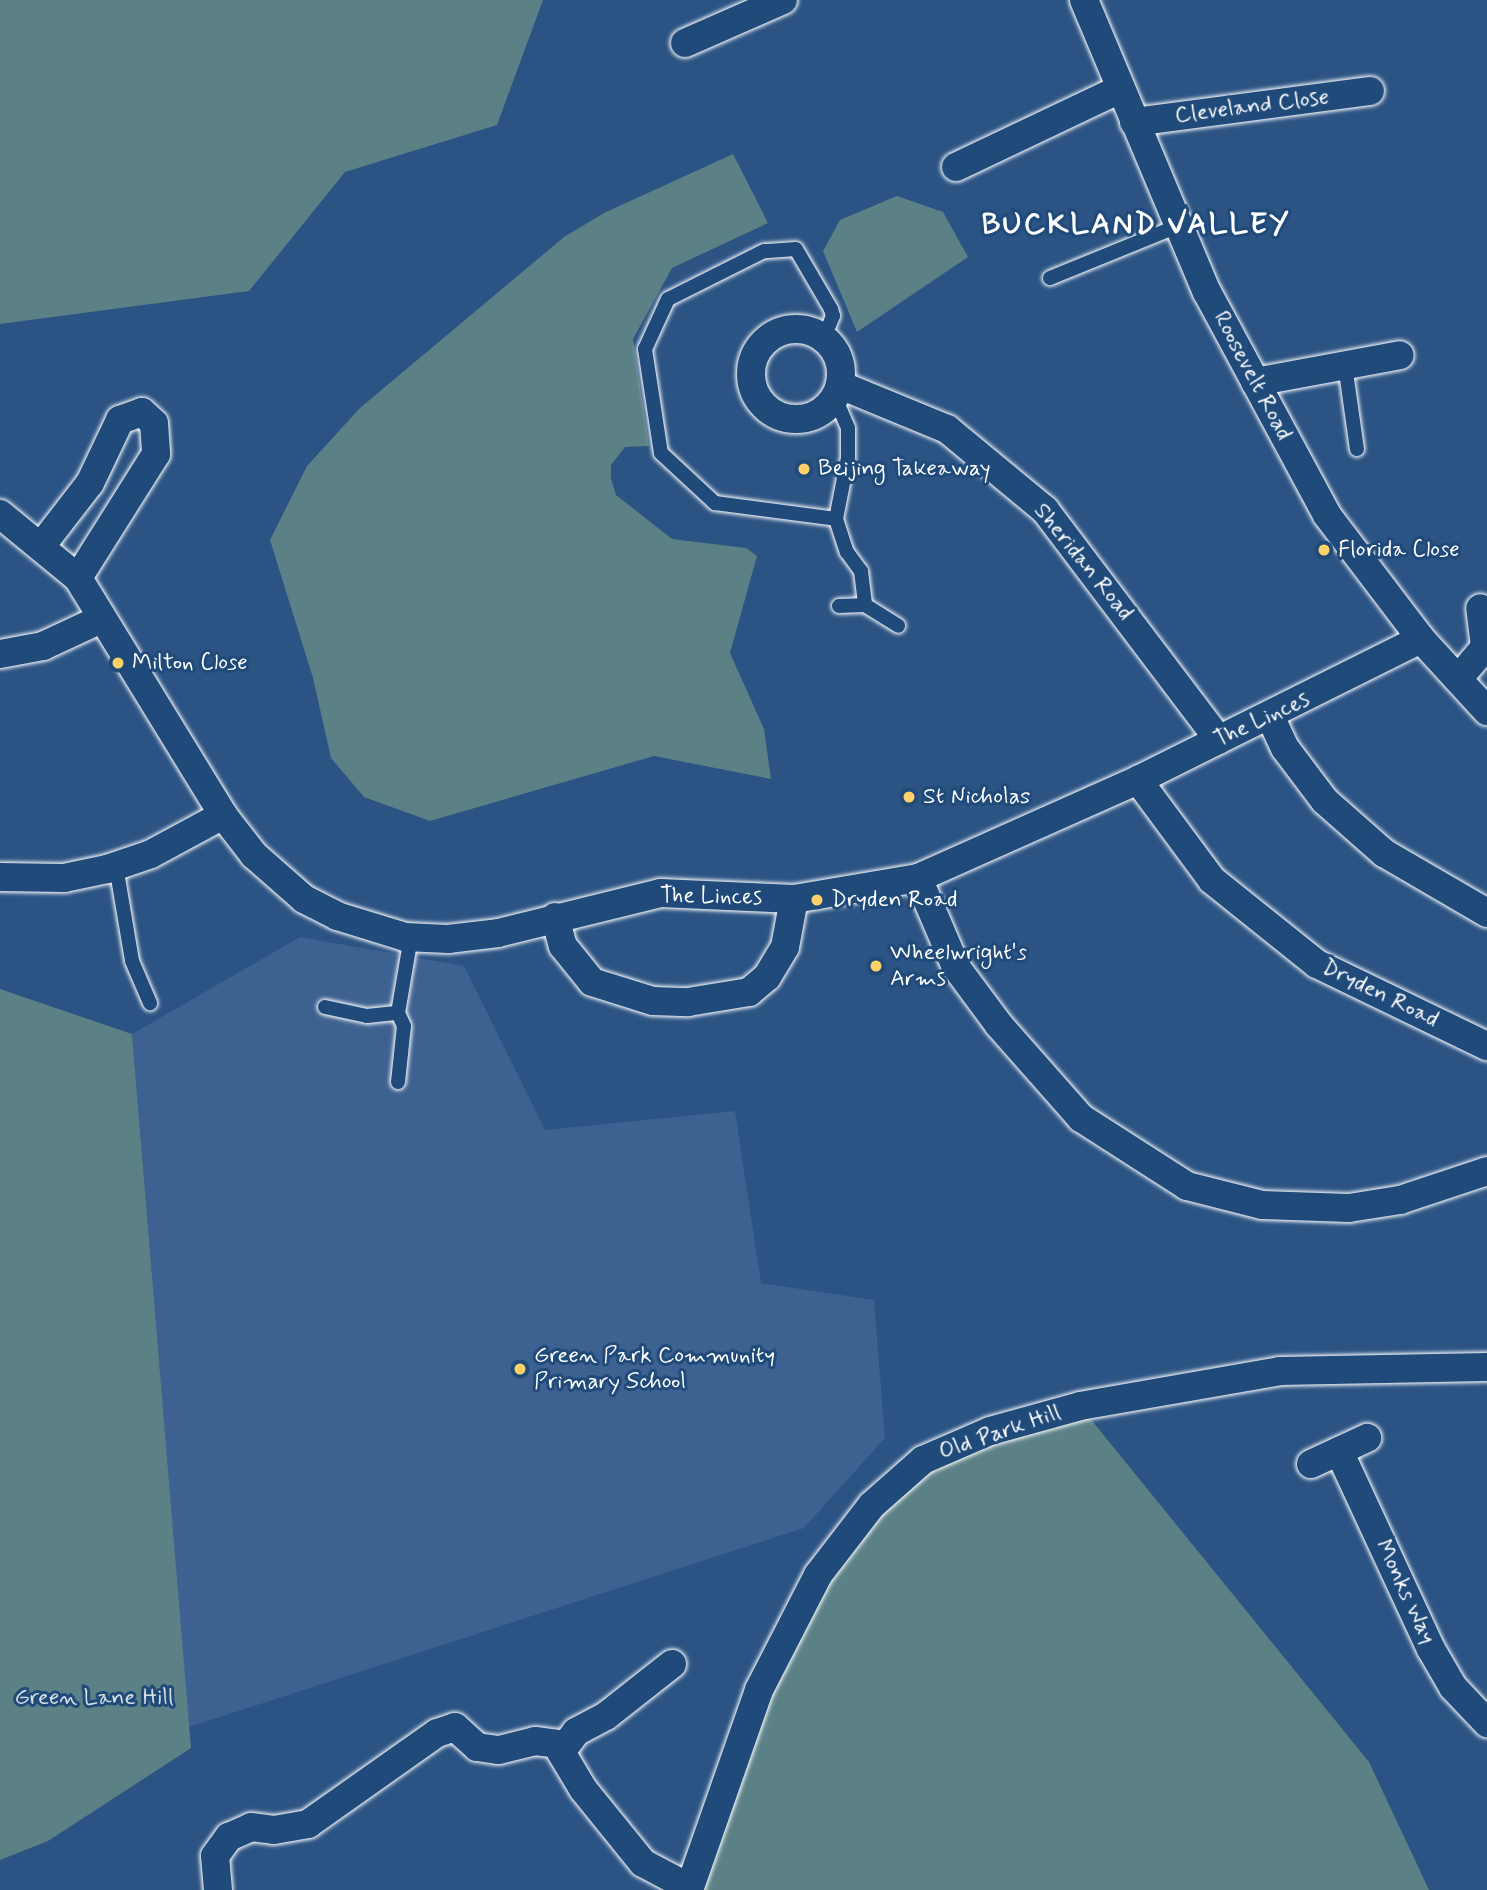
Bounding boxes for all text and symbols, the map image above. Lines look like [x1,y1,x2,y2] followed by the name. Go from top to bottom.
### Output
[1173,84,1331,130] street label: Cleveland Close
[986,207,1286,243] district label: BUCKLAND VALLEY
[1207,307,1297,445] street label: Roosevelt Road
[818,455,991,483] place label: Beijing Takeaway
[796,461,812,477] marker: Beijing Takeaway
[1028,498,1138,626] street label: Sheridan Road
[1338,536,1464,564] place label: Florida Close
[1316,542,1332,558] marker: Florida Close
[132,649,251,677] place label: Milton Close
[110,655,126,671] marker: Milton Close
[1210,686,1314,754] street label: The Linces
[923,783,1031,811] place label: St Nicholas
[901,789,917,805] marker: St Nicholas
[659,882,763,912] street label: The Linces
[831,886,954,914] place label: Dryden Road
[809,892,825,908] marker: Dryden Road
[890,939,1027,993] place label: Wheelwright's Arms
[1319,955,1441,1033] street label: Dryden Road
[868,958,884,974] marker: Wheelwright's Arms
[534,1342,772,1396] place label: Green Park Community Primary School
[512,1361,528,1377] marker: Green Park Community Primary School
[938,1400,1062,1466] street label: Old Park Hill
[1368,1534,1442,1650] street label: Monks Way
[16,1684,172,1712] park label: Green Lane Hill

